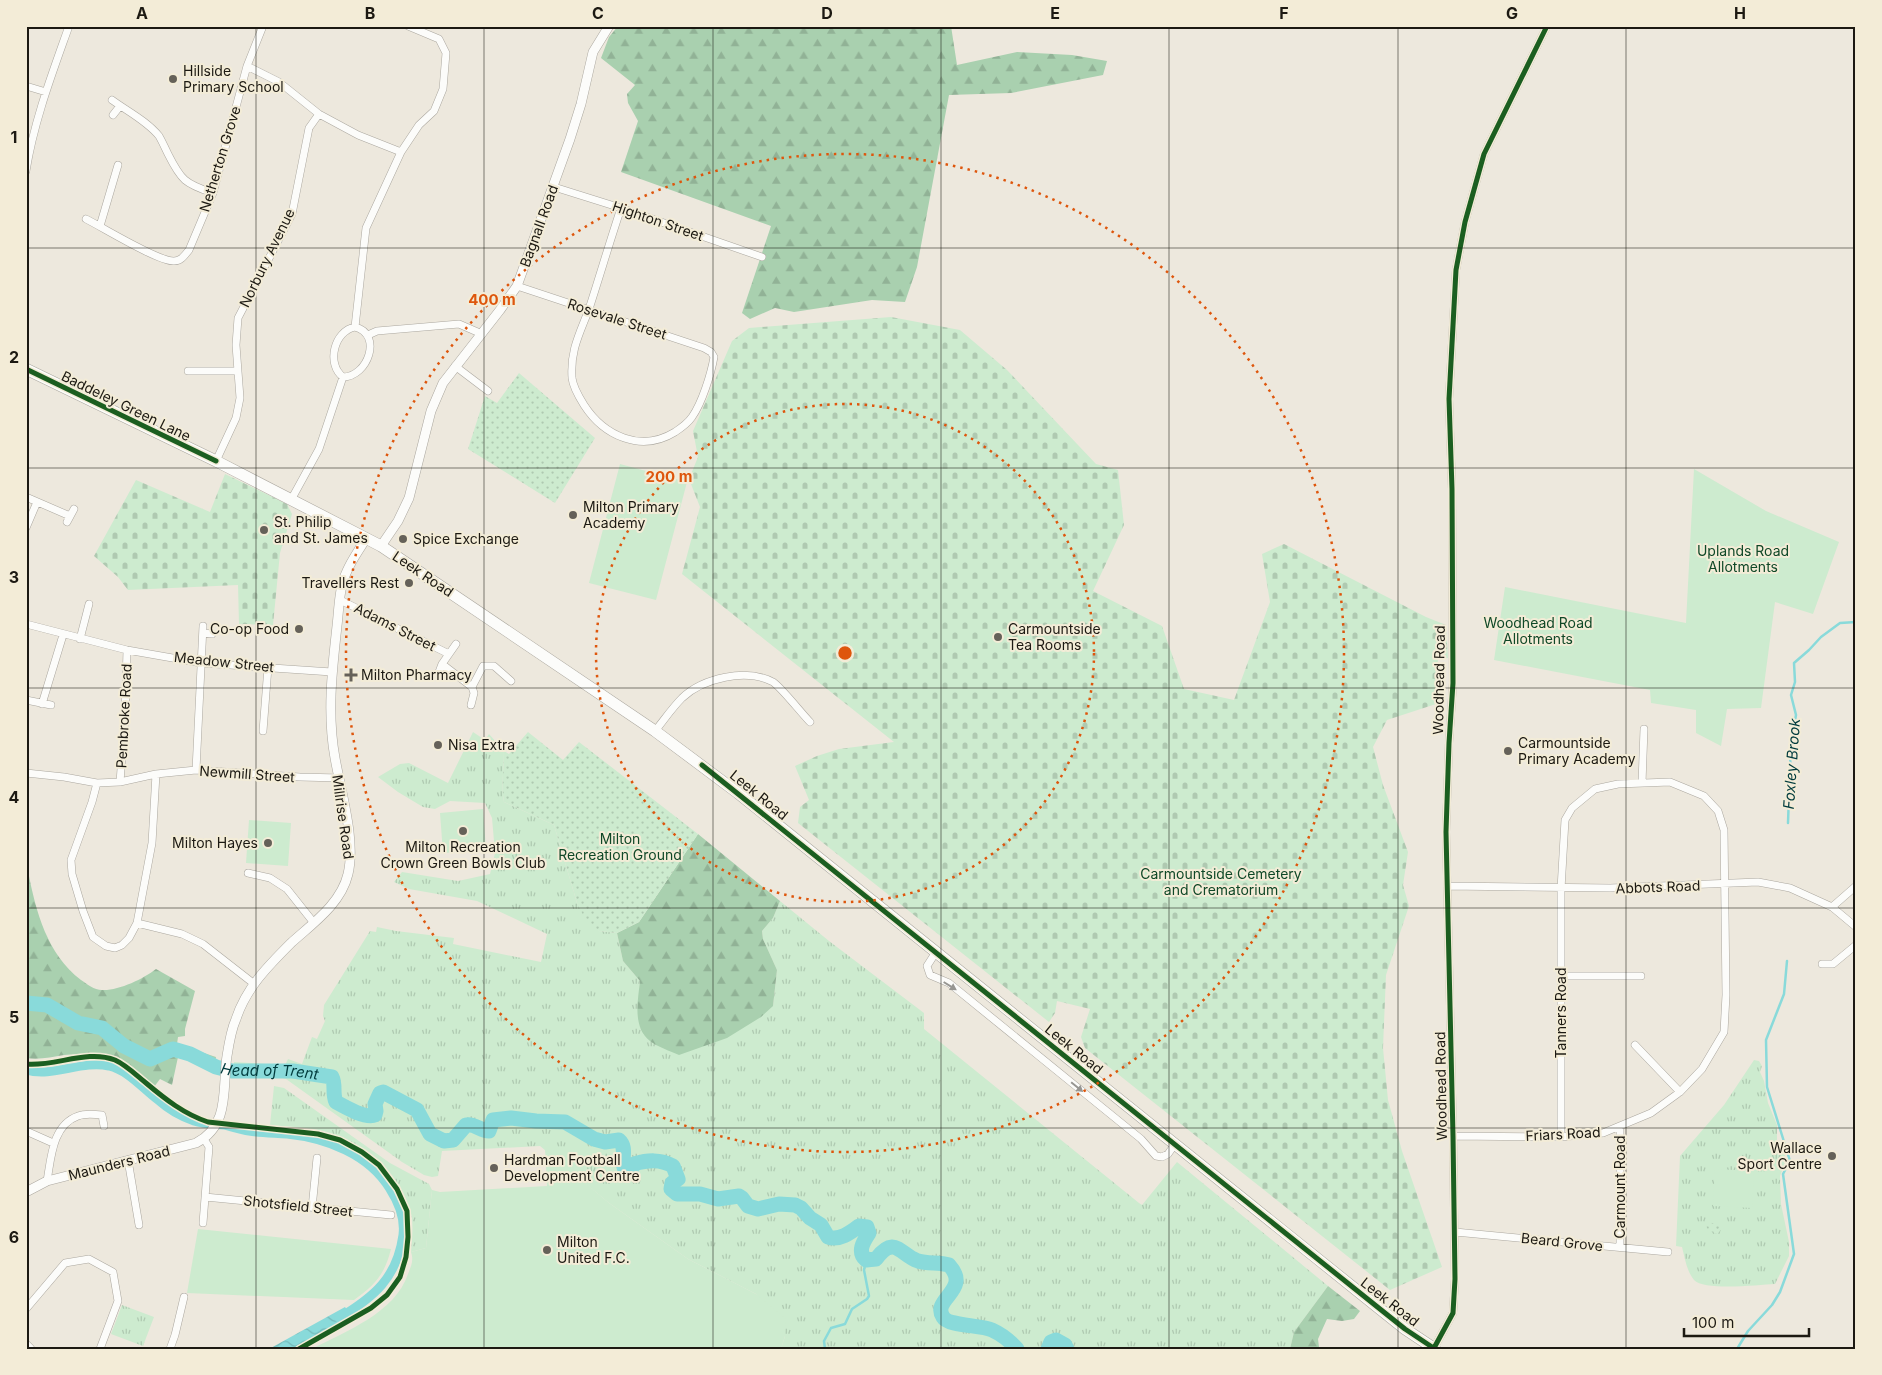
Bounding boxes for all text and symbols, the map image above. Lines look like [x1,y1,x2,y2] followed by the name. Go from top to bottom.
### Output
[136,3,148,23] text: A
[365,3,375,23] text: B
[592,3,604,23] text: C
[821,3,833,23] text: D
[1050,3,1060,23] text: E
[1279,3,1289,23] text: F
[1506,3,1518,23] text: G
[1734,3,1746,23] text: H
[183,62,284,95] place label: Hillside Primary School
[167,73,179,85] marker: Hillside Primary School
[195,104,244,214] street label: Netherton Grove
[11,127,17,147] text: 1
[516,182,561,269] street label: Bagnall Road
[610,197,706,244] street label: Highton Street
[235,206,298,310] street label: Norbury Avenue
[468,290,516,309] text: 400 m
[565,295,669,343] street label: Rosevale Street
[9,347,19,367] text: 2
[59,367,194,444] street label: Baddeley Green Lane
[646,467,692,486] text: 200 m
[583,498,679,531] place label: Milton Primary Academy
[567,509,579,521] marker: Milton Primary Academy
[274,513,368,546] place label: St. Philip and St. James
[258,524,270,536] marker: St. Philip and St. James
[413,530,519,547] place label: Spice Exchange
[397,533,409,545] marker: Spice Exchange
[1697,542,1789,575] park label: Uplands Road Allotments
[390,547,457,600] street label: Leek Road
[9,567,19,587] text: 3
[302,574,399,591] place label: Travellers Rest
[403,577,415,589] marker: Travellers Rest
[352,599,439,655] street label: Adams Street
[1483,614,1593,647] park label: Woodhead Road Allotments
[210,620,289,637] place label: Co-op Food
[1008,620,1101,653] place label: Carmountside Tea Rooms
[293,623,305,635] marker: Co-op Food
[1429,625,1448,735] street label: Woodhead Road
[992,631,1004,643] marker: Carmountside Tea Rooms
[836,644,854,662] centre of rings
[173,648,275,675] street label: Meadow Street
[112,663,135,769] street label: Pembroke Road
[361,666,472,683] place label: Milton Pharmacy
[345,669,357,681] marker: Milton Pharmacy
[1779,717,1804,810] water label: Foxley Brook
[1518,734,1636,767] place label: Carmountside Primary Academy
[448,736,515,753] place label: Nisa Extra
[432,739,444,751] marker: Nisa Extra
[1502,745,1514,757] marker: Carmountside Primary Academy
[199,762,296,785] street label: Newmill Street
[727,766,792,823] street label: Leek Road
[329,774,358,860] street label: Millrise Road
[9,787,20,807] text: 4
[457,825,469,837] marker: Milton Recreation Crown Green Bowls Club
[558,830,682,863] park label: Milton Recreation Ground
[172,834,258,851] place label: Milton Hayes
[262,837,274,849] marker: Milton Hayes
[380,838,546,871] place label: Milton Recreation Crown Green Bowls Club
[1140,865,1302,898] park label: Carmountside Cemetery and Crematorium
[1615,877,1701,896] street label: Abbots Road
[1552,968,1569,1058] street label: Tanners Road
[943,981,957,990] one-way arrow
[9,1007,19,1027] text: 5
[1042,1020,1107,1077] street label: Leek Road
[1431,1031,1450,1141] street label: Woodhead Road
[219,1059,321,1084] water label: Head of Trent
[1070,1081,1083,1092] one-way arrow
[1525,1123,1601,1144] street label: Friars Road
[1611,1135,1628,1239] street label: Carmount Road
[1738,1139,1822,1172] place label: Wallace Sport Centre
[66,1142,171,1183] street label: Maunders Road
[1826,1150,1838,1162] marker: Wallace Sport Centre
[504,1151,640,1184] place label: Hardman Football Development Centre
[488,1162,500,1174] marker: Hardman Football Development Centre
[243,1191,354,1220] street label: Shotsfield Street
[9,1227,19,1247] text: 6
[1520,1229,1604,1254] street label: Beard Grove
[557,1233,630,1266] place label: Milton United F.C.
[541,1244,553,1256] marker: Milton United F.C.
[1358,1273,1423,1330] street label: Leek Road
[1684,1305,1810,1337] scale bar
[1692,1313,1734,1332] text: 100 m

